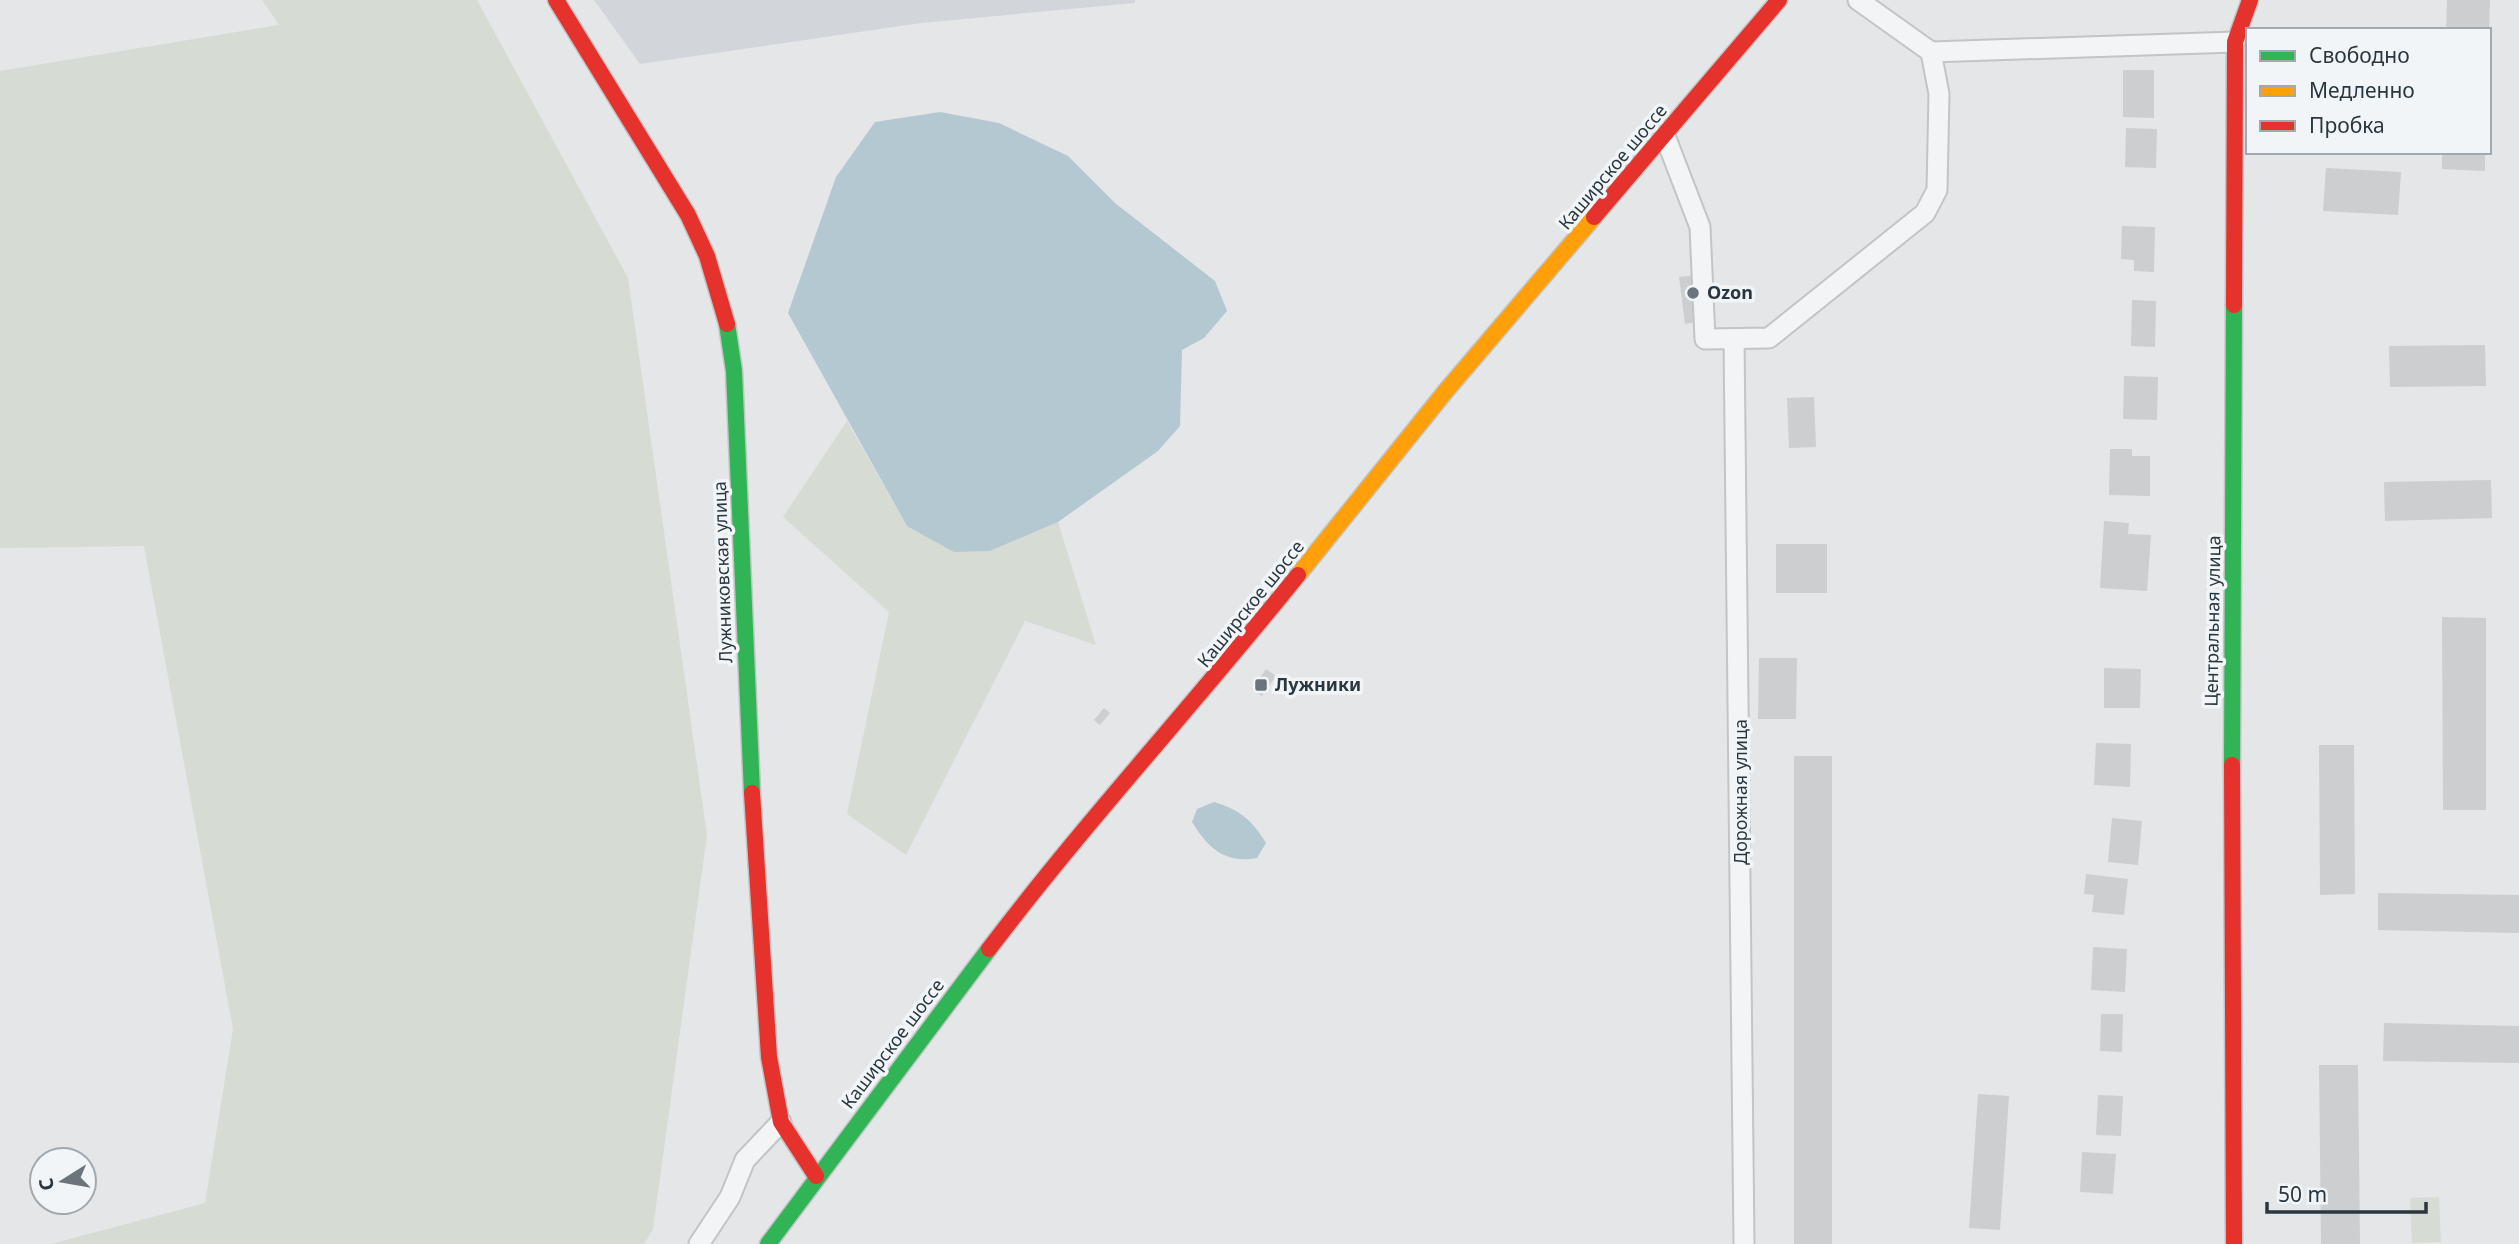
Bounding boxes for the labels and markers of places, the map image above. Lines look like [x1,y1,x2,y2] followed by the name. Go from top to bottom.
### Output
[1707,280,1753,304] place label: Ozon
[1685,285,1701,301] marker: Ozon
[1275,672,1361,696] place label: Лужники
[1253,677,1269,693] marker: Лужники

